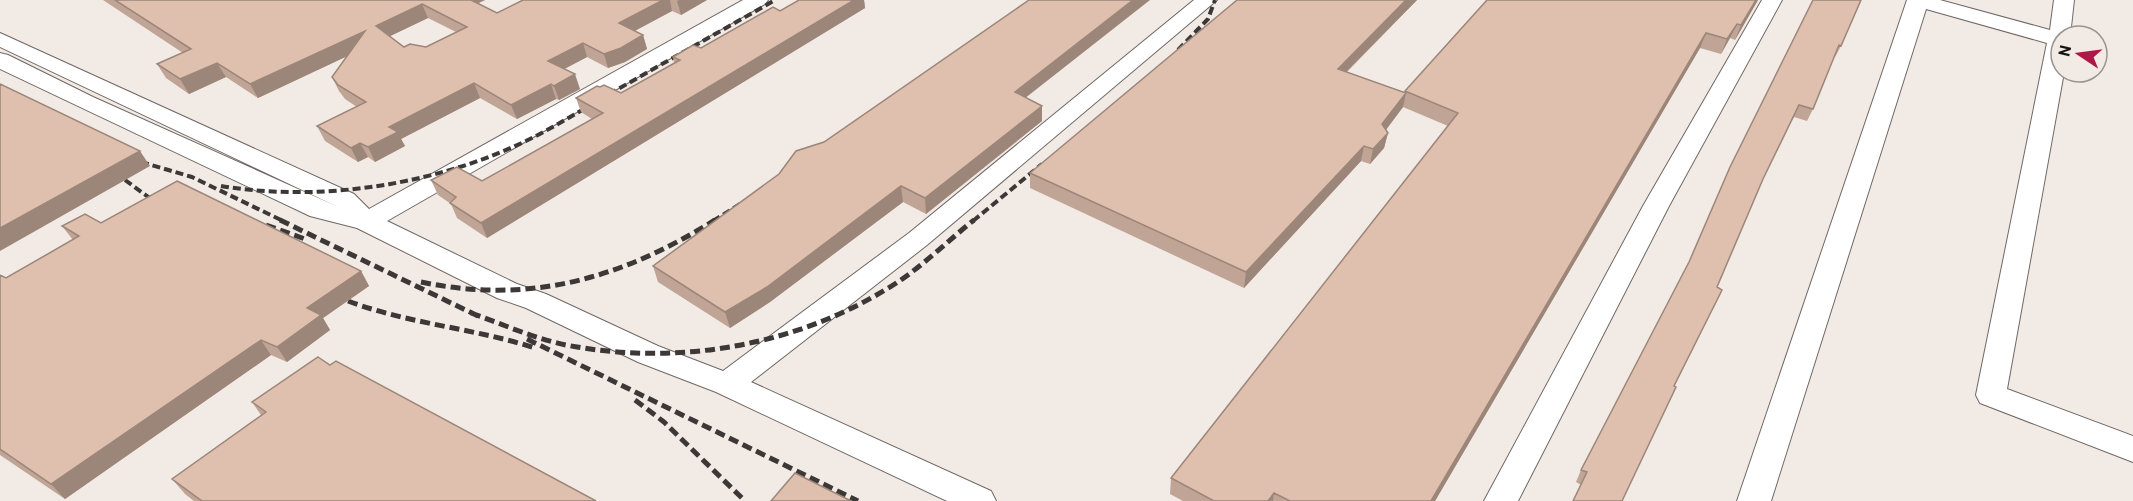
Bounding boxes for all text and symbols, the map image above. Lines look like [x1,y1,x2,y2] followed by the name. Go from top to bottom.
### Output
[2049,24,2109,84] north arrow
[2053,43,2074,58] text: N

